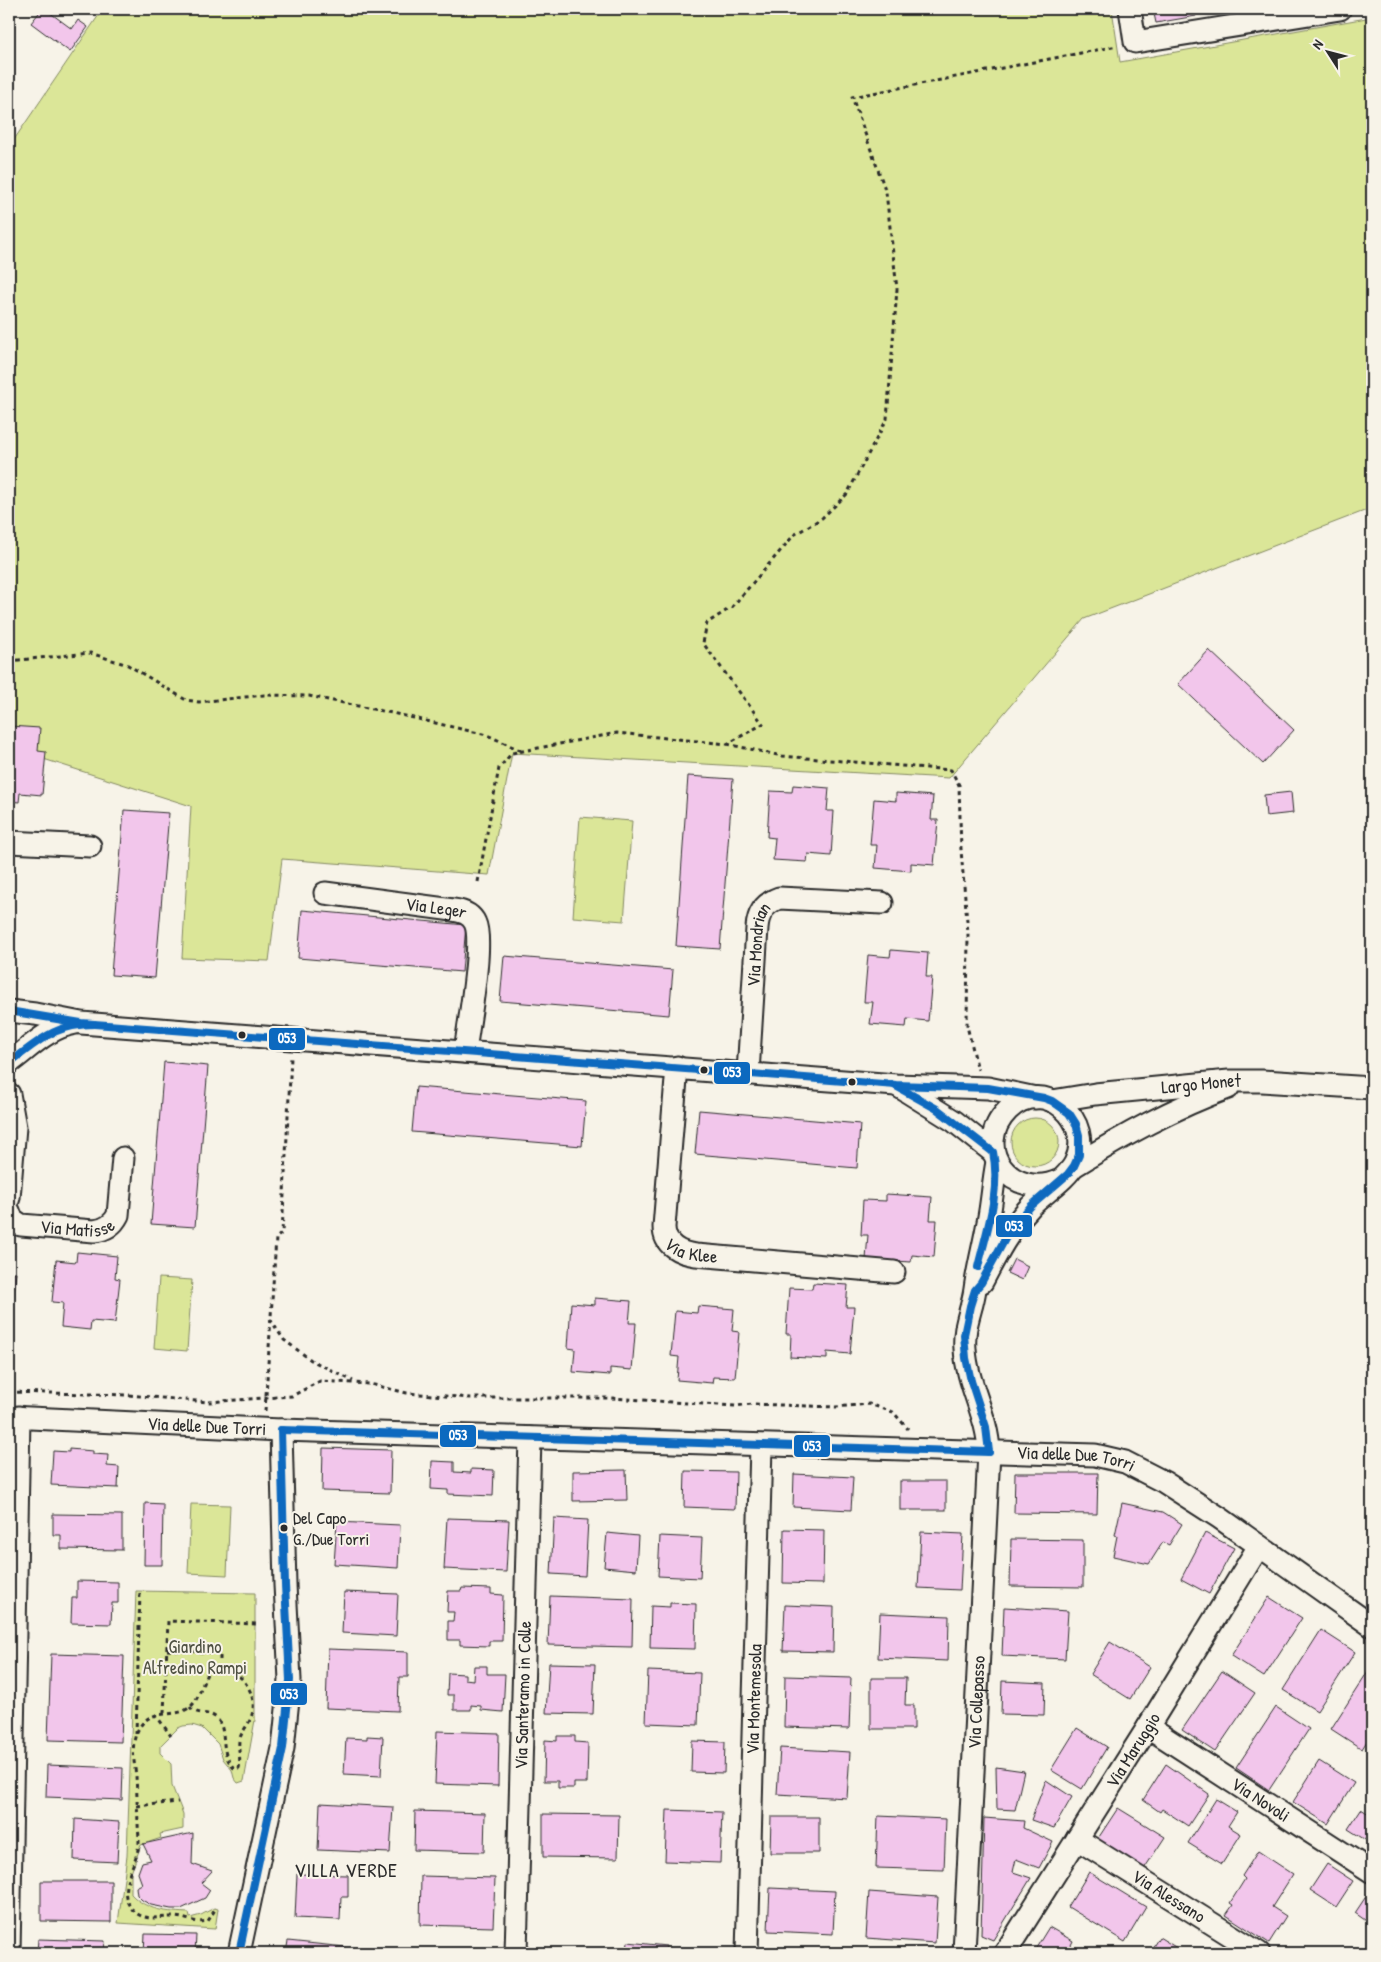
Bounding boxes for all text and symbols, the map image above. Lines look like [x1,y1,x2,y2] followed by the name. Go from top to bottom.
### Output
[1304,28,1354,78] north arrow
[1307,35,1327,53] text: N
[404,891,471,925] street label: Via Leger
[740,896,776,987] street label: Via Mondrian
[268,1027,306,1051] line badge: 053
[278,1028,297,1047] text: 053
[237,1030,247,1040] unlabelled marker
[713,1061,751,1085] line badge: 053
[723,1062,742,1081] text: 053
[699,1065,709,1075] unlabelled marker
[1160,1068,1241,1100] street label: Largo Monet
[847,1077,857,1087] unlabelled marker
[39,1213,120,1243] street label: Via Matisse
[995,1214,1033,1238] line badge: 053
[1005,1216,1024,1235] text: 053
[659,1232,718,1269] street label: Via Klee
[147,1411,267,1441] street label: Via delle Due Torri
[439,1424,477,1448] line badge: 053
[449,1425,468,1444] text: 053
[793,1434,831,1458] line badge: 053
[803,1436,822,1455] text: 053
[1016,1440,1140,1477] street label: Via delle Due Torri
[293,1506,369,1550] place label: Del Capo G./Due Torri
[279,1523,289,1533] marker: Del Capo G./Due Torri
[508,1621,537,1770] street label: Via Santeramo in Colle
[143,1634,247,1680] park label: Giardino Alfredino Rampi
[739,1644,768,1755] street label: Via Montemesola
[961,1655,991,1750] street label: Via Collepasso
[270,1682,308,1706] line badge: 053
[280,1684,299,1703] text: 053
[1100,1708,1166,1792] street label: Via Maruggio
[1226,1771,1295,1828] street label: Via Novoli
[294,1856,398,1883] district label: VILLA VERDE
[1127,1863,1210,1928] street label: Via Alessano

